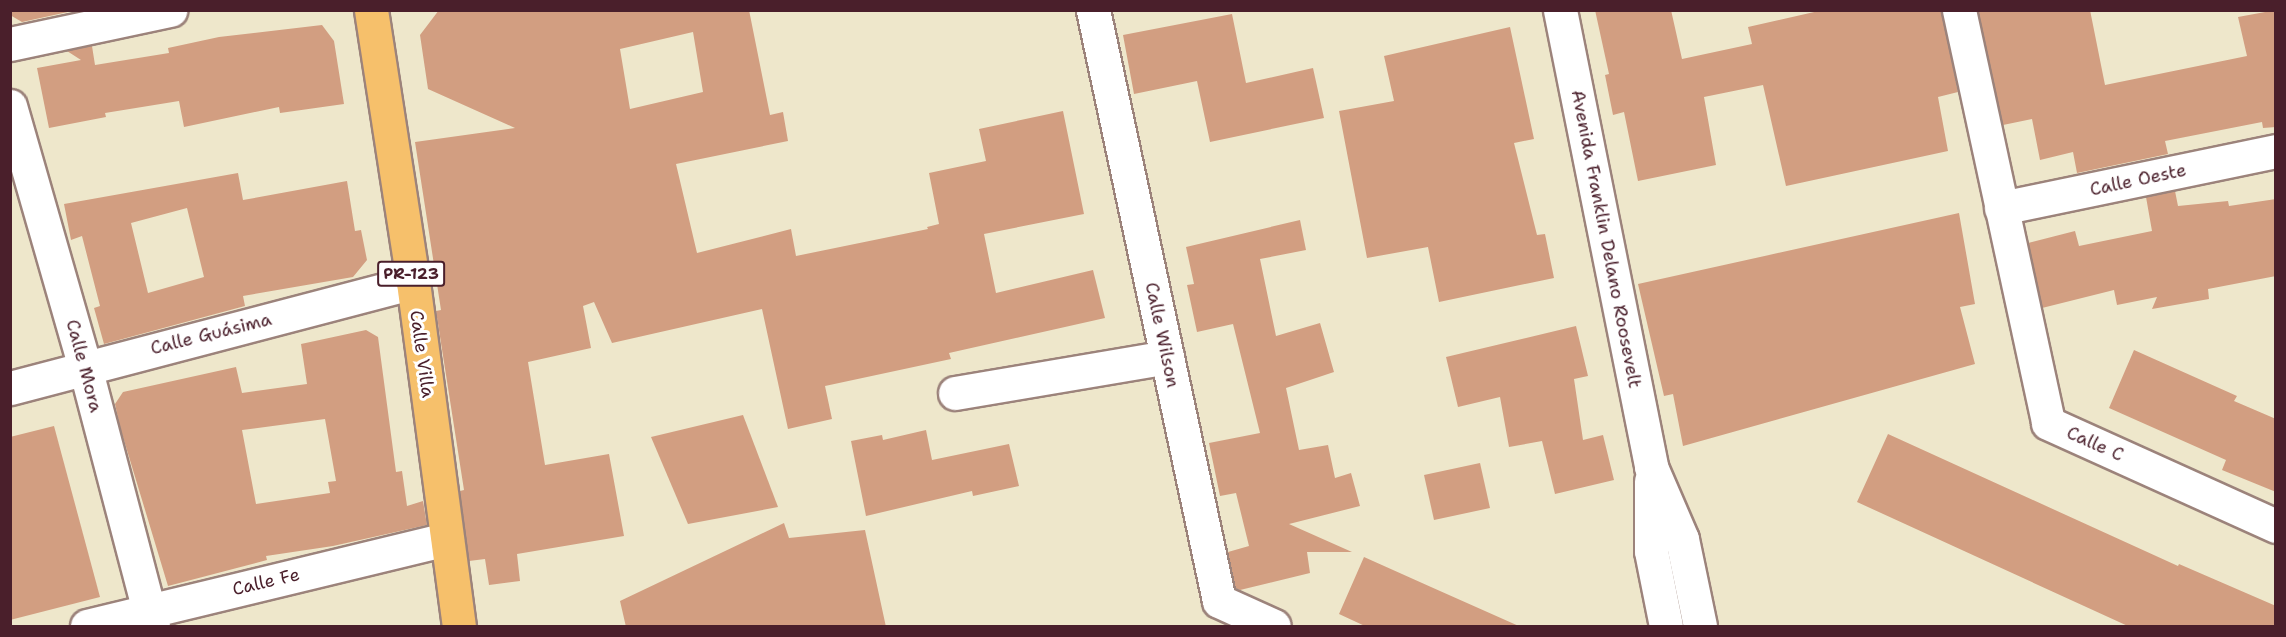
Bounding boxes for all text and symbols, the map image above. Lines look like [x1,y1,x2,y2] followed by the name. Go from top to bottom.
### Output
[1566,88,1646,390] street label: Avenida Franklin Delano Roosevelt
[2088,159,2188,201] street label: Calle Oeste
[376,261,446,287] road number: PR-123
[1140,280,1184,390] street label: Calle Wilson
[148,309,274,359] street label: Calle Guásima
[405,309,439,399] street label: Calle Villa
[61,317,107,415] street label: Calle Mora
[2063,422,2127,466] street label: Calle C
[230,564,302,600] street label: Calle Fe

